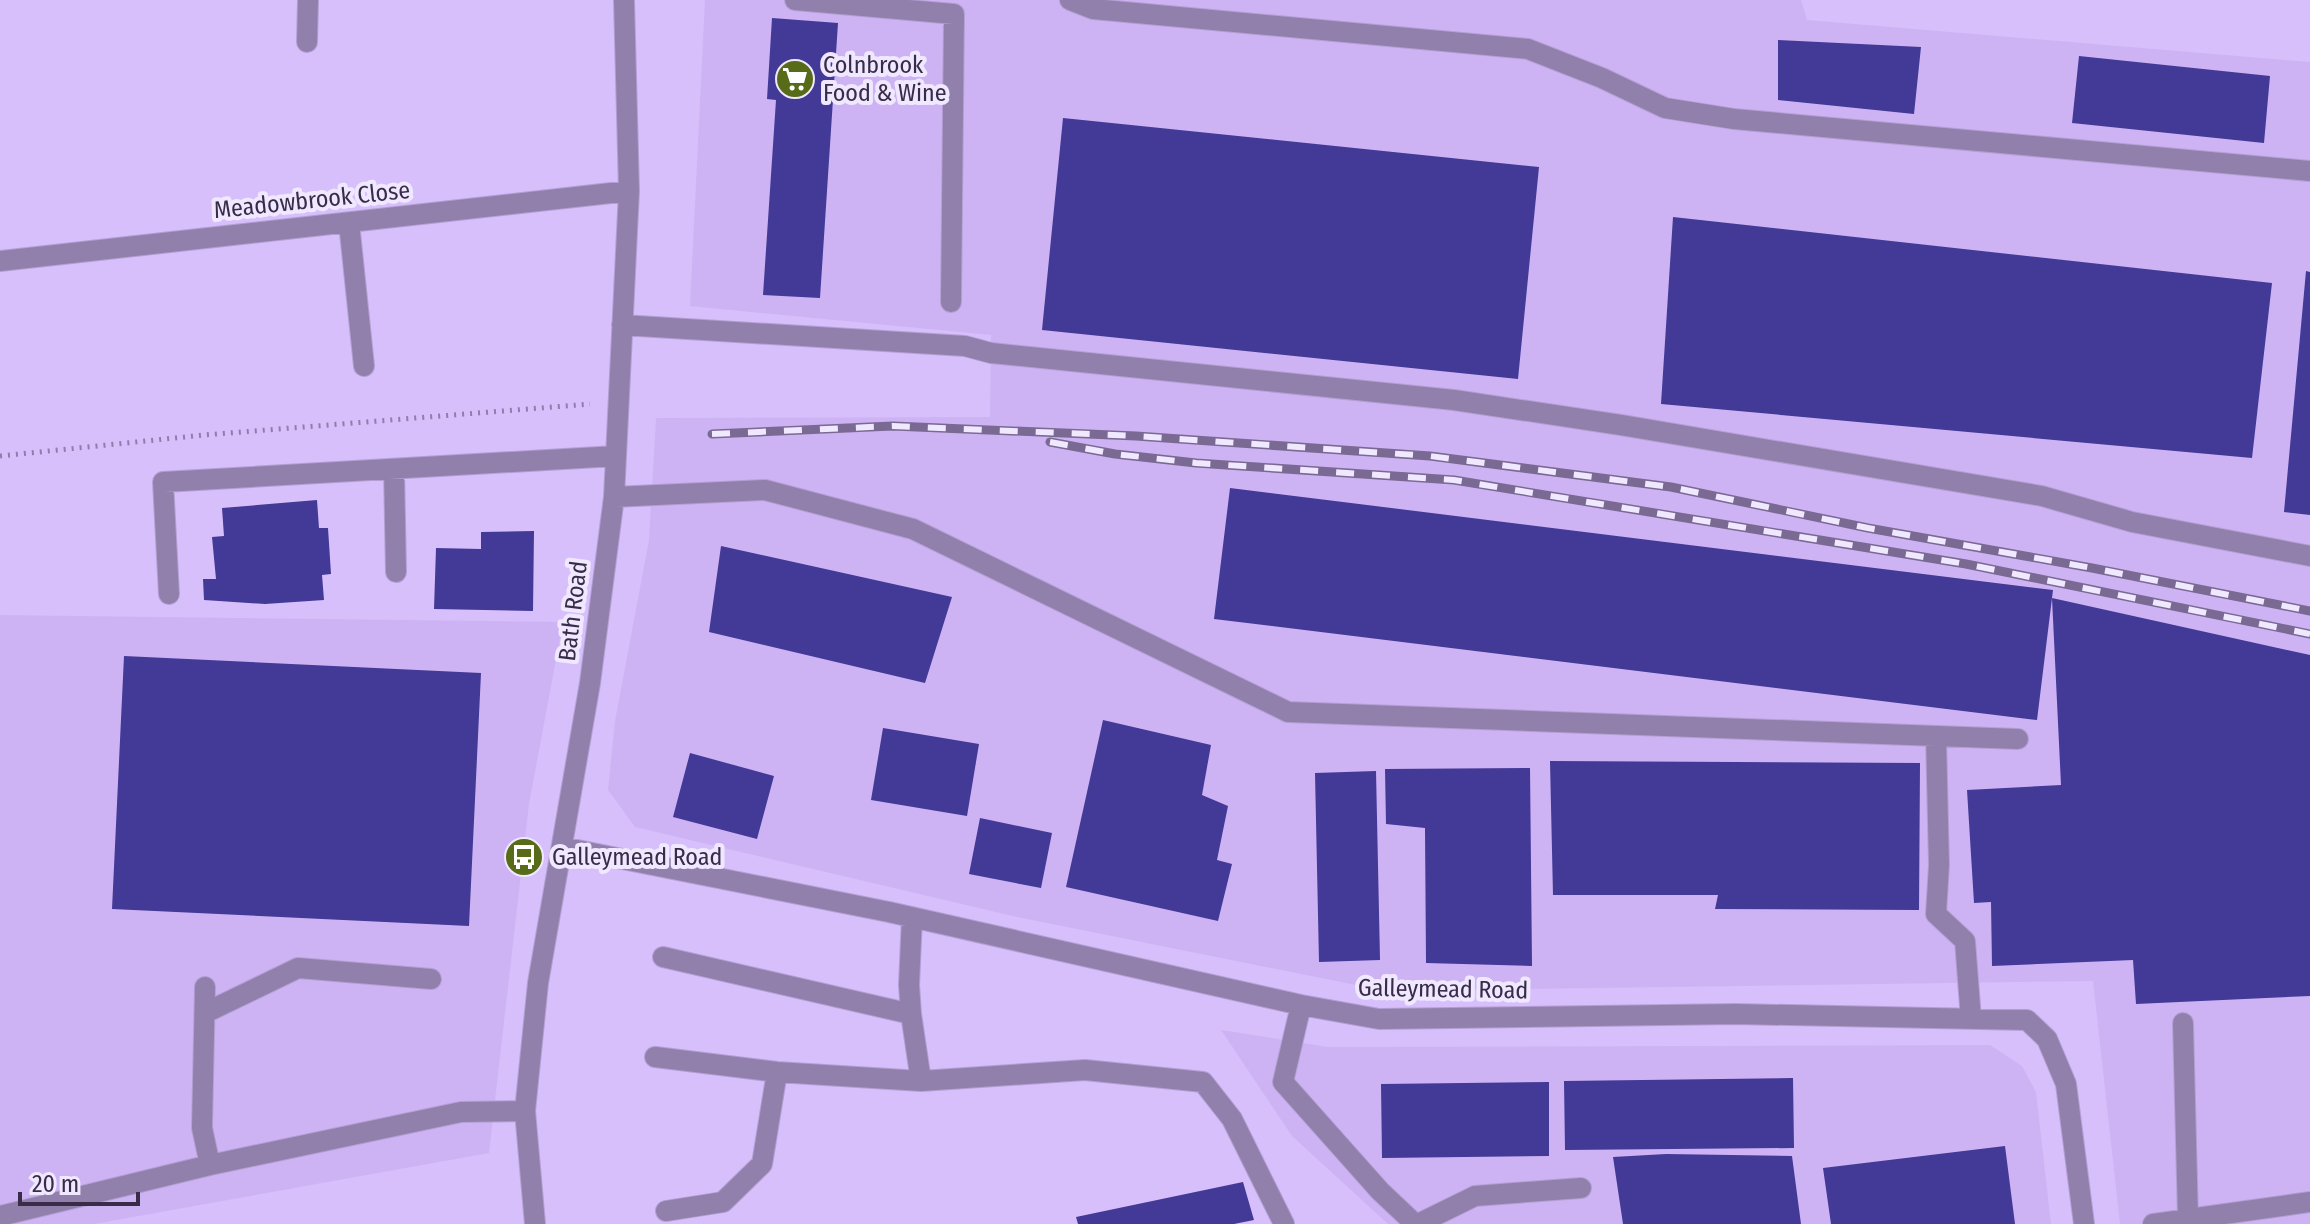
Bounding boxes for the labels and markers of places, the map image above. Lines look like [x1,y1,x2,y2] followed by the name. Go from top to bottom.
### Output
[823,51,947,107] place label: Colnbrook Food & Wine
[774,58,816,100] supermarket icon: Colnbrook Food & Wine
[503,836,545,878] bus stop icon: Galleymead Road
[552,843,722,871] place label: Galleymead Road

